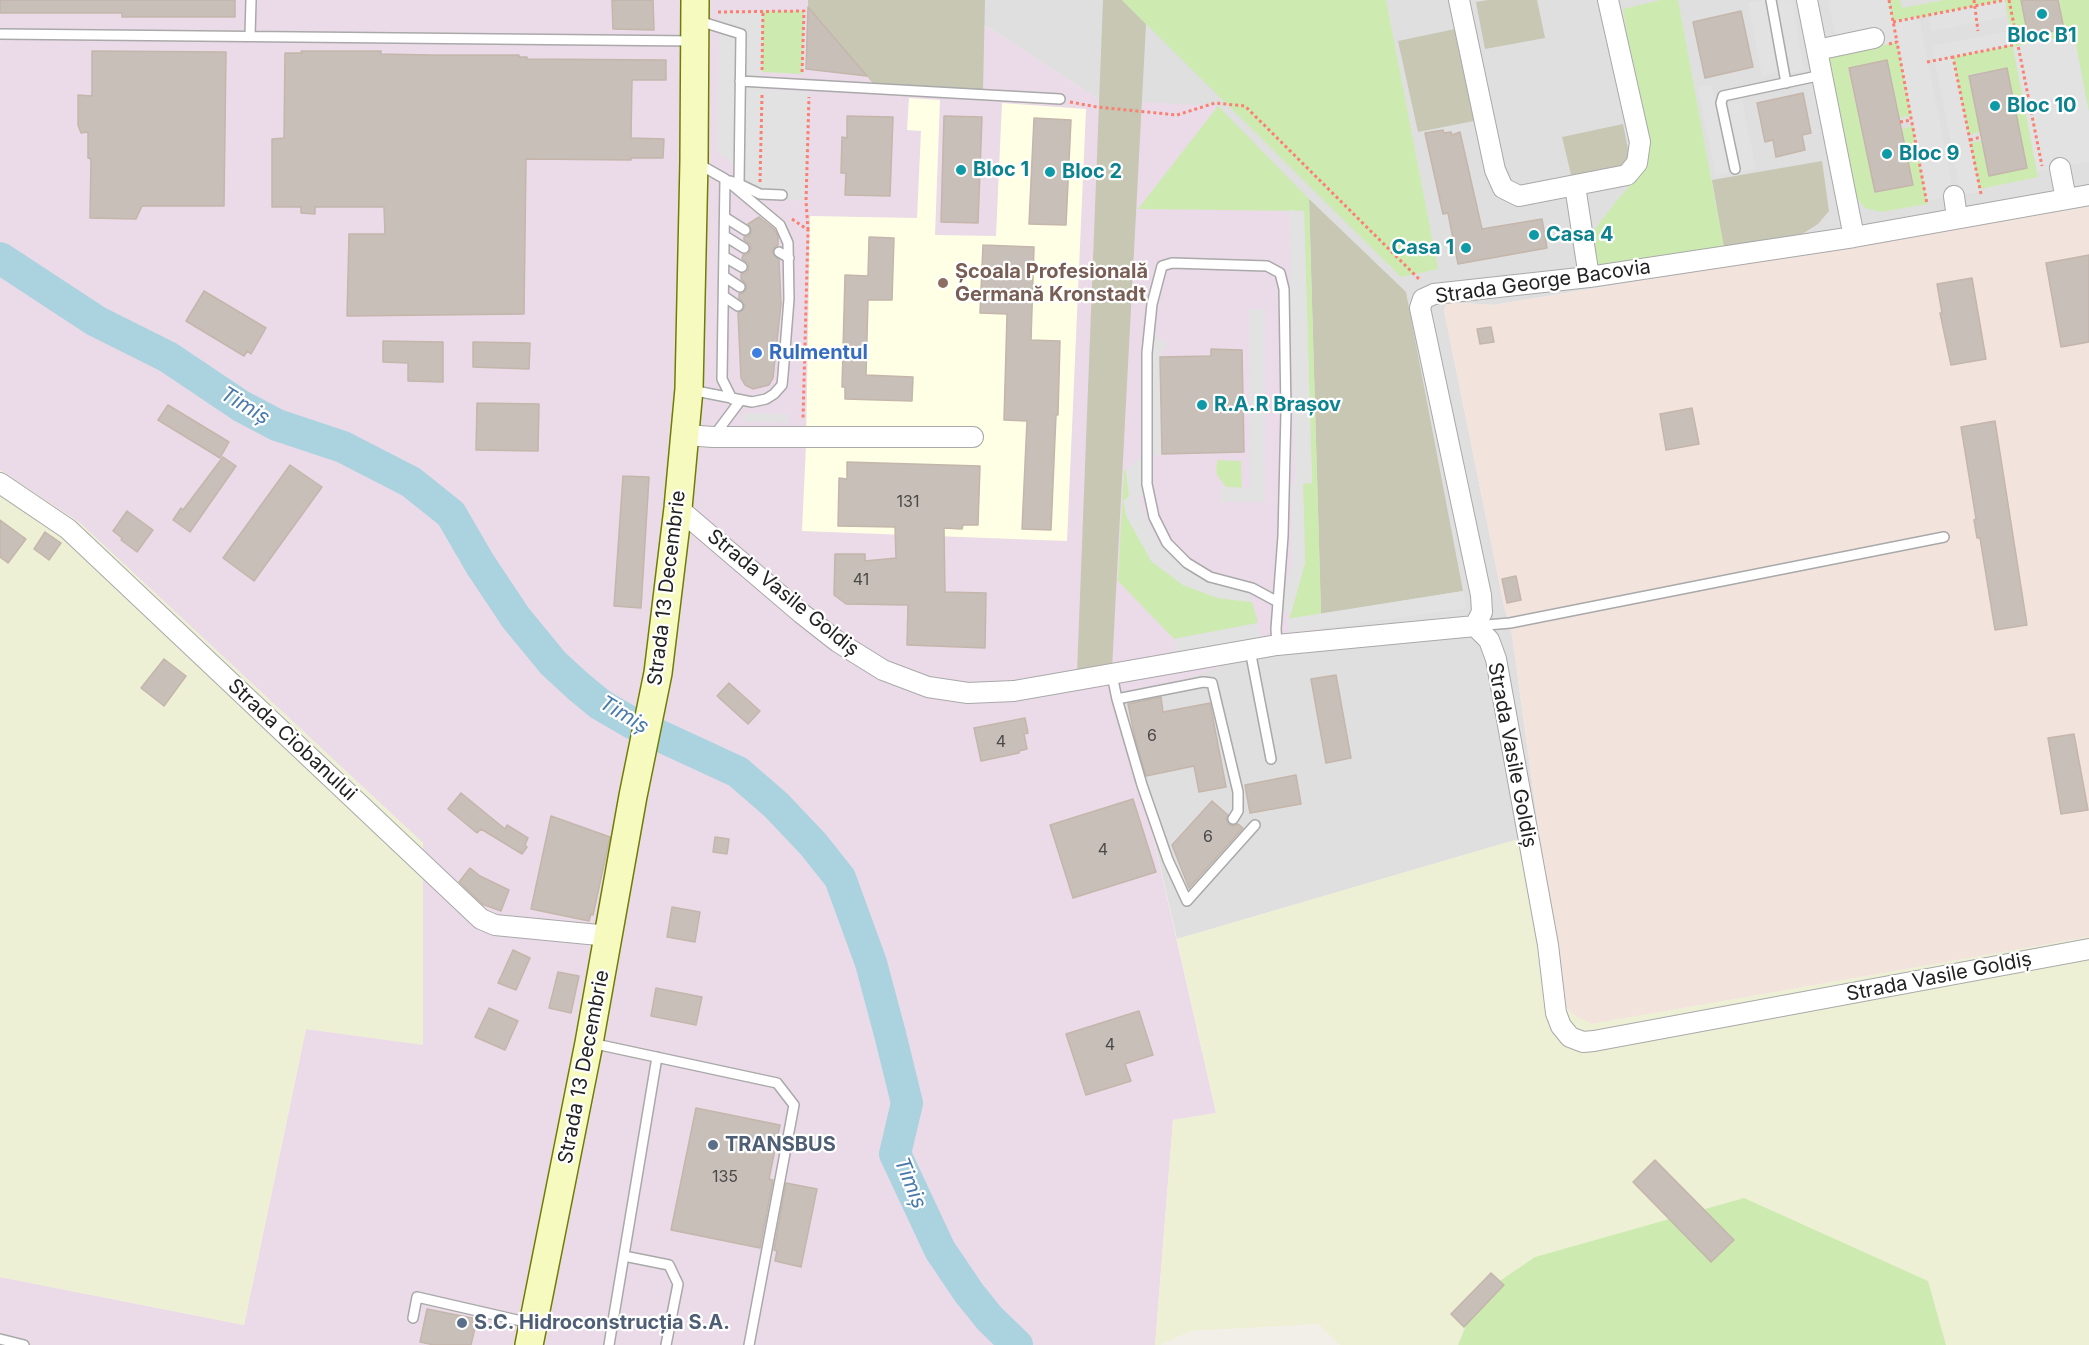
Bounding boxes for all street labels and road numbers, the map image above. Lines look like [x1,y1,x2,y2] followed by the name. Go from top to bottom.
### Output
[1434,255,1652,309] street label: Strada George Bacovia
[643,489,691,687] street label: Strada 13 Decembrie
[702,524,864,662] street label: Strada Vasile Goldiș
[1482,660,1542,850] street label: Strada Vasile Goldiș
[223,674,361,806] street label: Strada Ciobanului
[1844,947,2034,1007] street label: Strada Vasile Goldiș
[553,968,615,1166] street label: Strada 13 Decembrie

